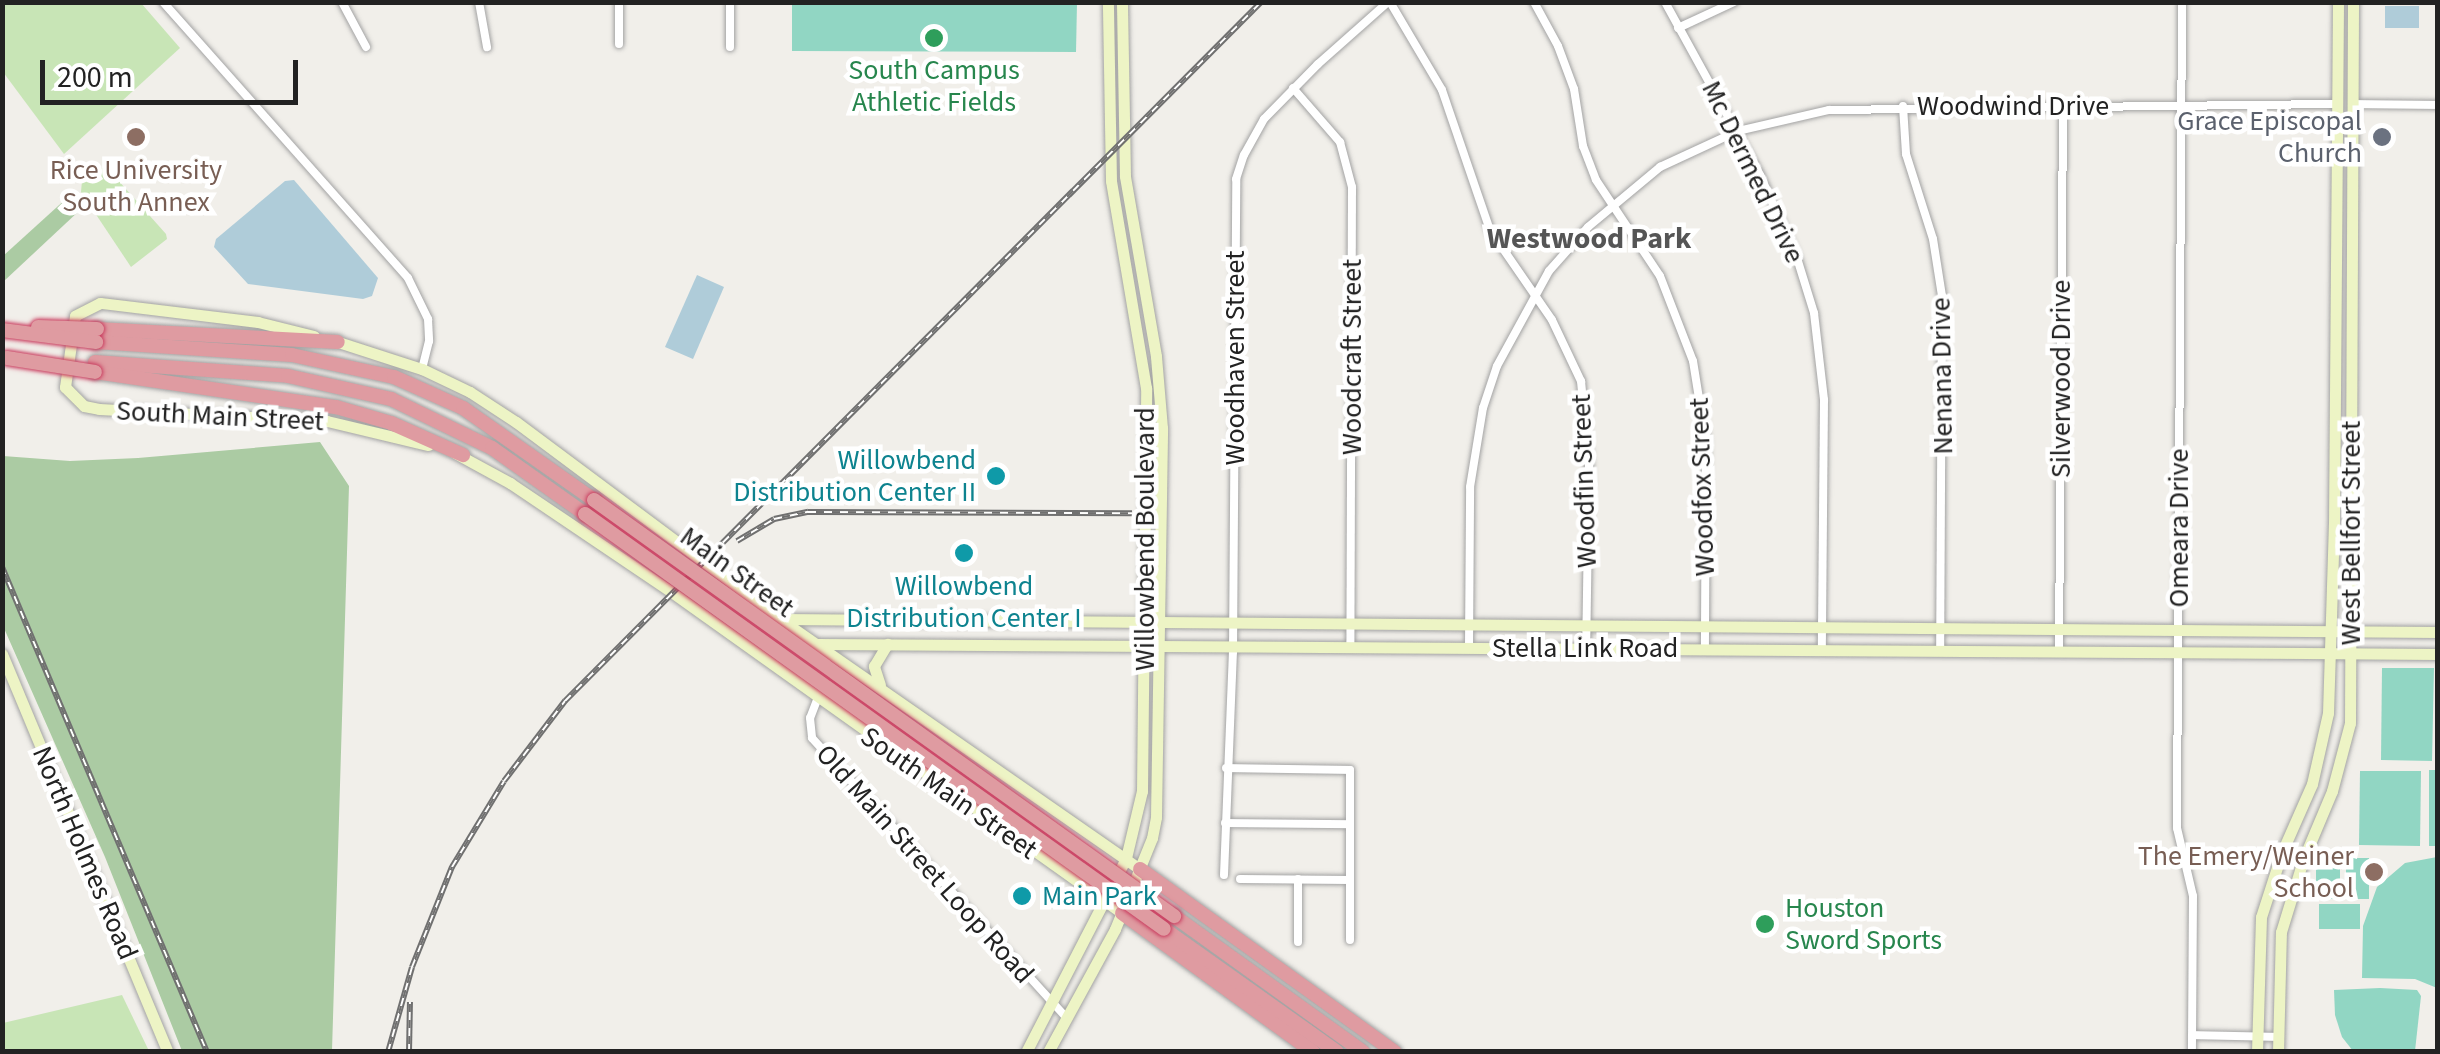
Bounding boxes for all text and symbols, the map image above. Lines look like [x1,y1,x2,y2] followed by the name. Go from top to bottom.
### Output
[923,27,945,49] marker: South Campus Athletic Fields
[45,40,302,102] scale bar
[848,53,1020,119] place label: South Campus Athletic Fields
[57,56,133,99] text: 200 m
[1694,75,1812,269] street label: Mc Dermed Drive
[1917,89,2109,123] street label: Woodwind Drive
[2177,104,2362,170] place label: Grace Episcopal Church
[125,126,147,148] marker: Rice University South Annex
[2371,126,2393,148] marker: Grace Episcopal Church
[50,153,222,219] place label: Rice University South Annex
[1487,221,1691,257] district label: Westwood Park
[1218,250,1252,466] street label: Woodhaven Street
[1335,259,1369,455] street label: Woodcraft Street
[2044,280,2078,478] street label: Silverwood Drive
[1924,297,1960,455] street label: Nenana Drive
[1564,393,1604,569] street label: Woodfin Street
[115,394,325,438] street label: South Main Street
[1682,397,1722,577] street label: Woodfox Street
[1128,407,1162,671] street label: Willowbend Boulevard
[2334,421,2368,645] street label: West Bellfort Street
[733,443,976,509] place label: Willowbend Distribution Center II
[2162,449,2196,607] street label: Omeara Drive
[985,465,1007,487] marker: Willowbend Distribution Center II
[674,519,800,625] street label: Main Street
[953,542,975,564] marker: Willowbend Distribution Center I
[846,569,1082,635] place label: Willowbend Distribution Center I
[1492,631,1678,665] street label: Stella Link Road
[854,720,1044,866] street label: South Main Street
[809,738,1041,990] street label: Old Main Street Loop Road
[25,741,145,965] street label: North Holmes Road
[2138,839,2354,905] place label: The Emery/Weiner School
[2363,861,2385,883] marker: The Emery/Weiner School
[1042,879,1157,913] place label: Main Park
[1011,885,1033,907] marker: Main Park
[1785,891,1942,957] place label: Houston Sword Sports
[1754,913,1776,935] marker: Houston Sword Sports

